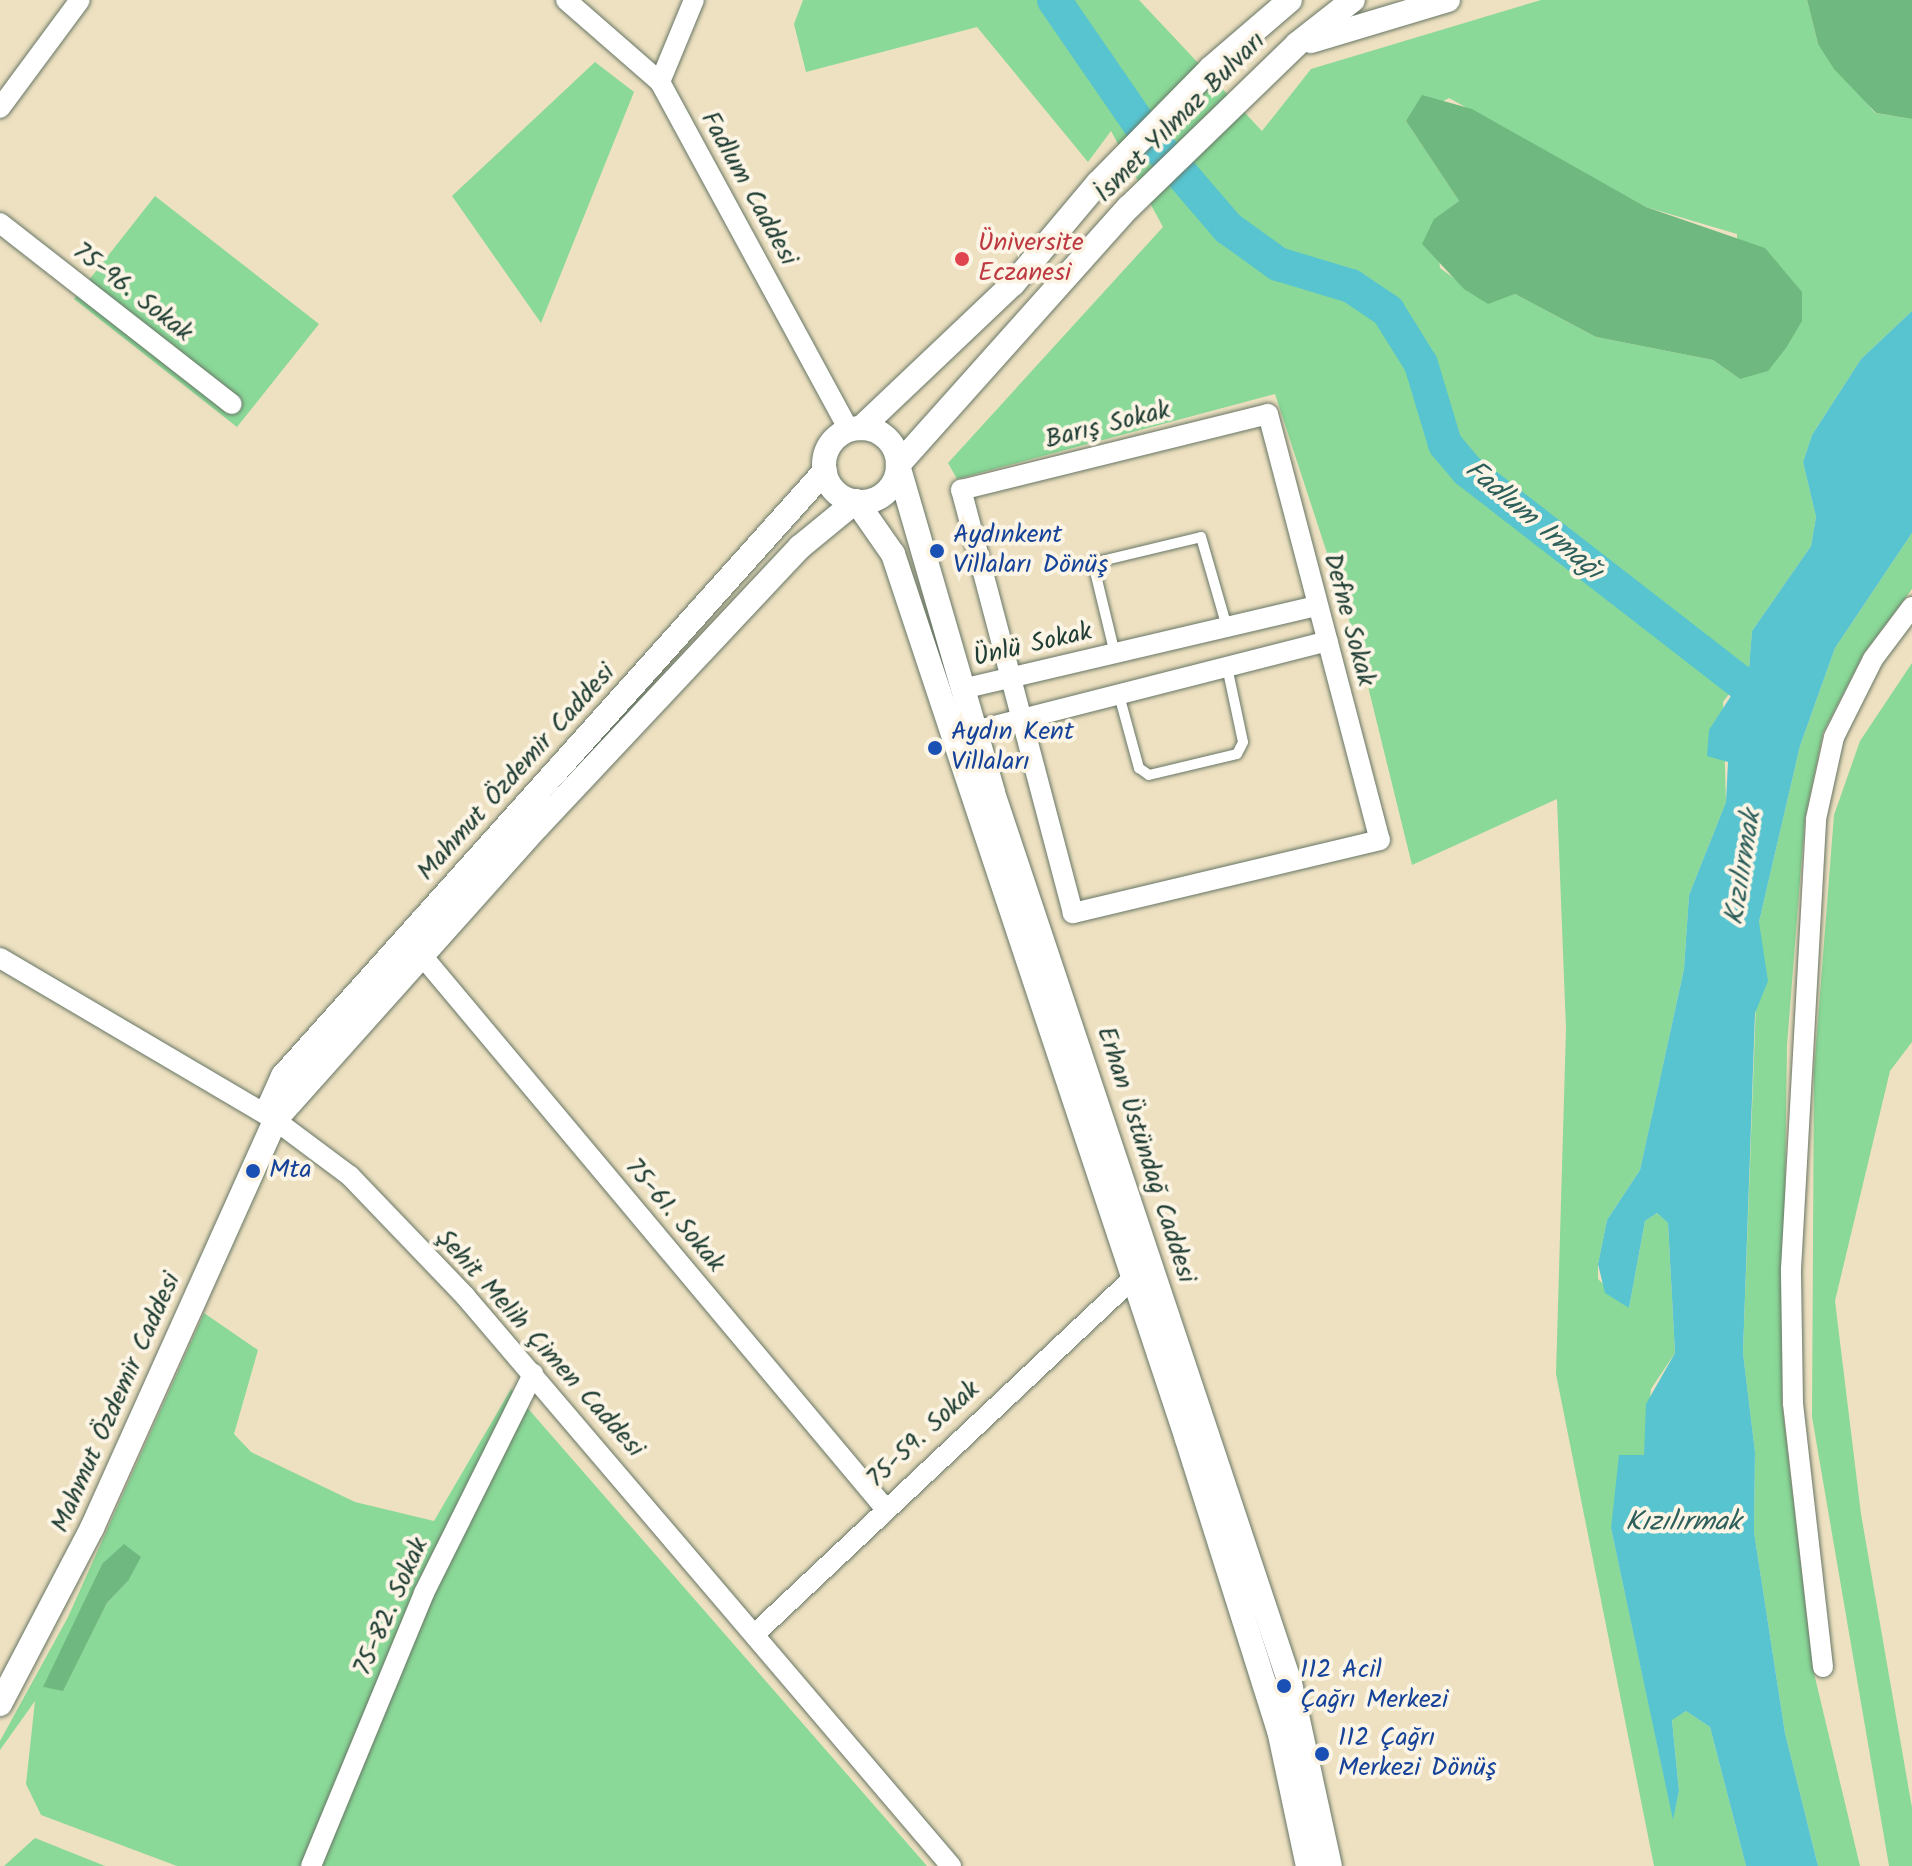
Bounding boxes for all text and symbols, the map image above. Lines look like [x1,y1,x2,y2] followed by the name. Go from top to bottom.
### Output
[1089,26,1273,210] street label: İsmet Yılmaz Bulvarı
[693,106,803,272] street label: Fadlum Caddesi
[978,228,1084,290] place label: Üniversite Eczanesi
[66,236,198,350] street label: 75-96. Sokak
[953,250,971,268] marker: Üniversite Eczanesi
[1042,395,1174,457] street label: Barış Sokak
[1457,454,1609,588] water label: Fadlum Irmağı
[953,520,1108,582] place label: Aydınkent Villaları Dönüş
[928,542,946,560] marker: Aydınkent Villaları Dönüş
[1315,550,1381,690] street label: Defne Sokak
[971,617,1095,675] street label: Ünlü Sokak
[411,658,623,888] street label: Mahmut Özdemir Caddesi
[951,717,1074,778] place label: Aydın Kent Villaları
[926,739,944,757] marker: Aydın Kent Villaları
[1718,808,1770,928] water label: Kızılırmak
[1089,1023,1201,1287] street label: Erhan Üstündağ Caddesi
[617,1153,731,1279] street label: 75-61. Sokak
[269,1155,312,1187] place label: Mta
[244,1162,262,1180] marker: Mta
[428,1223,650,1465] street label: Şehit Melih Çimen Caddesi
[46,1268,188,1538] street label: Mahmut Özdemir Caddesi
[861,1375,987,1495] street label: 75-59. Sokak
[1625,1506,1741,1540] water label: Kızılırmak
[348,1533,436,1681] street label: 75-82. Sokak
[1300,1655,1448,1716] place label: 112 Acil Çağrı Merkezi
[1275,1677,1293,1695] marker: 112 Acil Çağrı Merkezi
[1338,1723,1497,1784] place label: 112 Çağrı Merkezi Dönüş
[1313,1745,1331,1763] marker: 112 Çağrı Merkezi Dönüş

